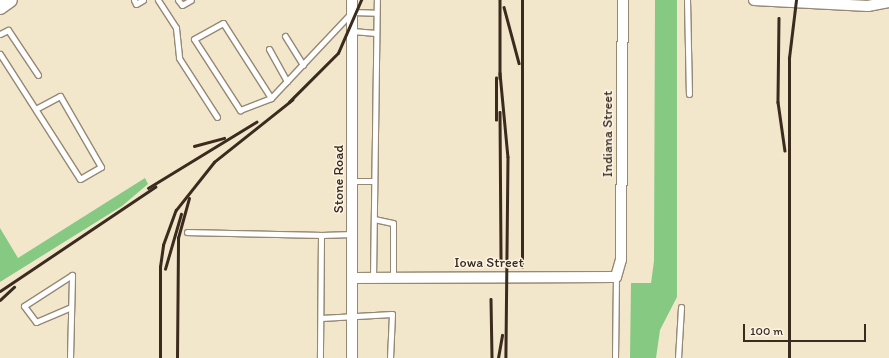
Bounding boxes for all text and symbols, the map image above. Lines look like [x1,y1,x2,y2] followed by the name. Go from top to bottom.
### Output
[600,91,616,177] street label: Indiana Street
[331,145,347,213] street label: Stone Road
[455,255,523,271] street label: Iowa Street
[745,316,868,342] scale bar
[750,324,783,338] text: 100 m

